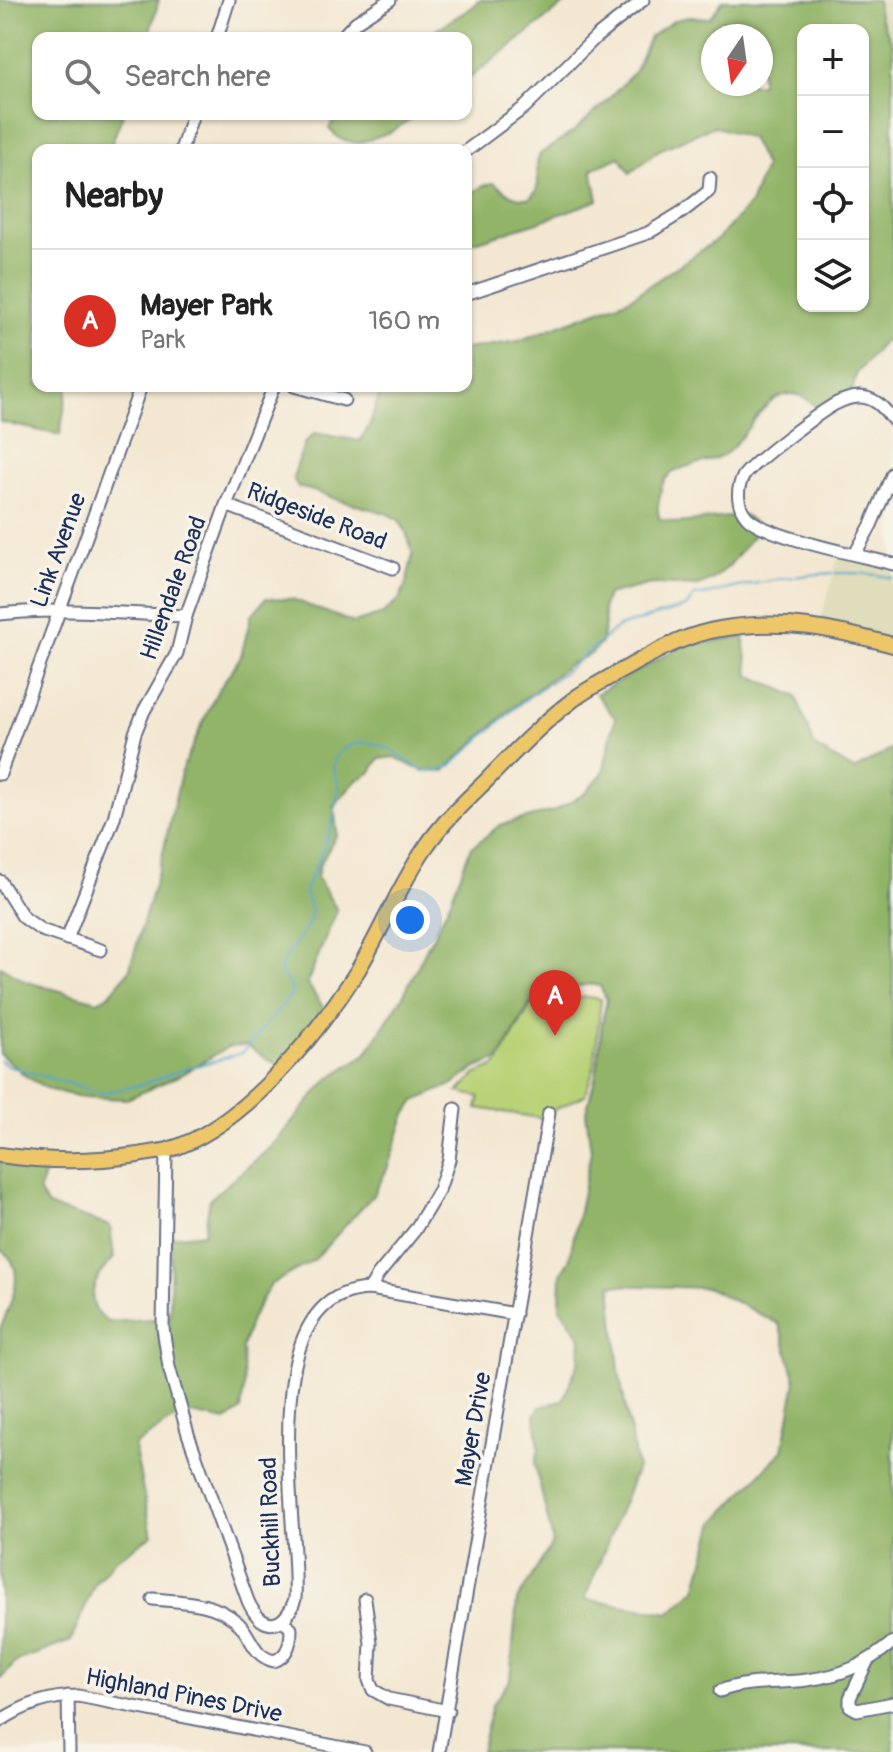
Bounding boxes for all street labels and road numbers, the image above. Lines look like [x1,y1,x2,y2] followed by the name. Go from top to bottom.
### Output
[243,477,391,556] street label: Ridgeside Road
[24,489,93,612] street label: Link Avenue
[134,512,213,664] street label: Hillendale Road
[449,1370,498,1488] street label: Mayer Drive
[254,1457,287,1587] street label: Buckhill Road
[83,1662,285,1729] street label: Highland Pines Drive

